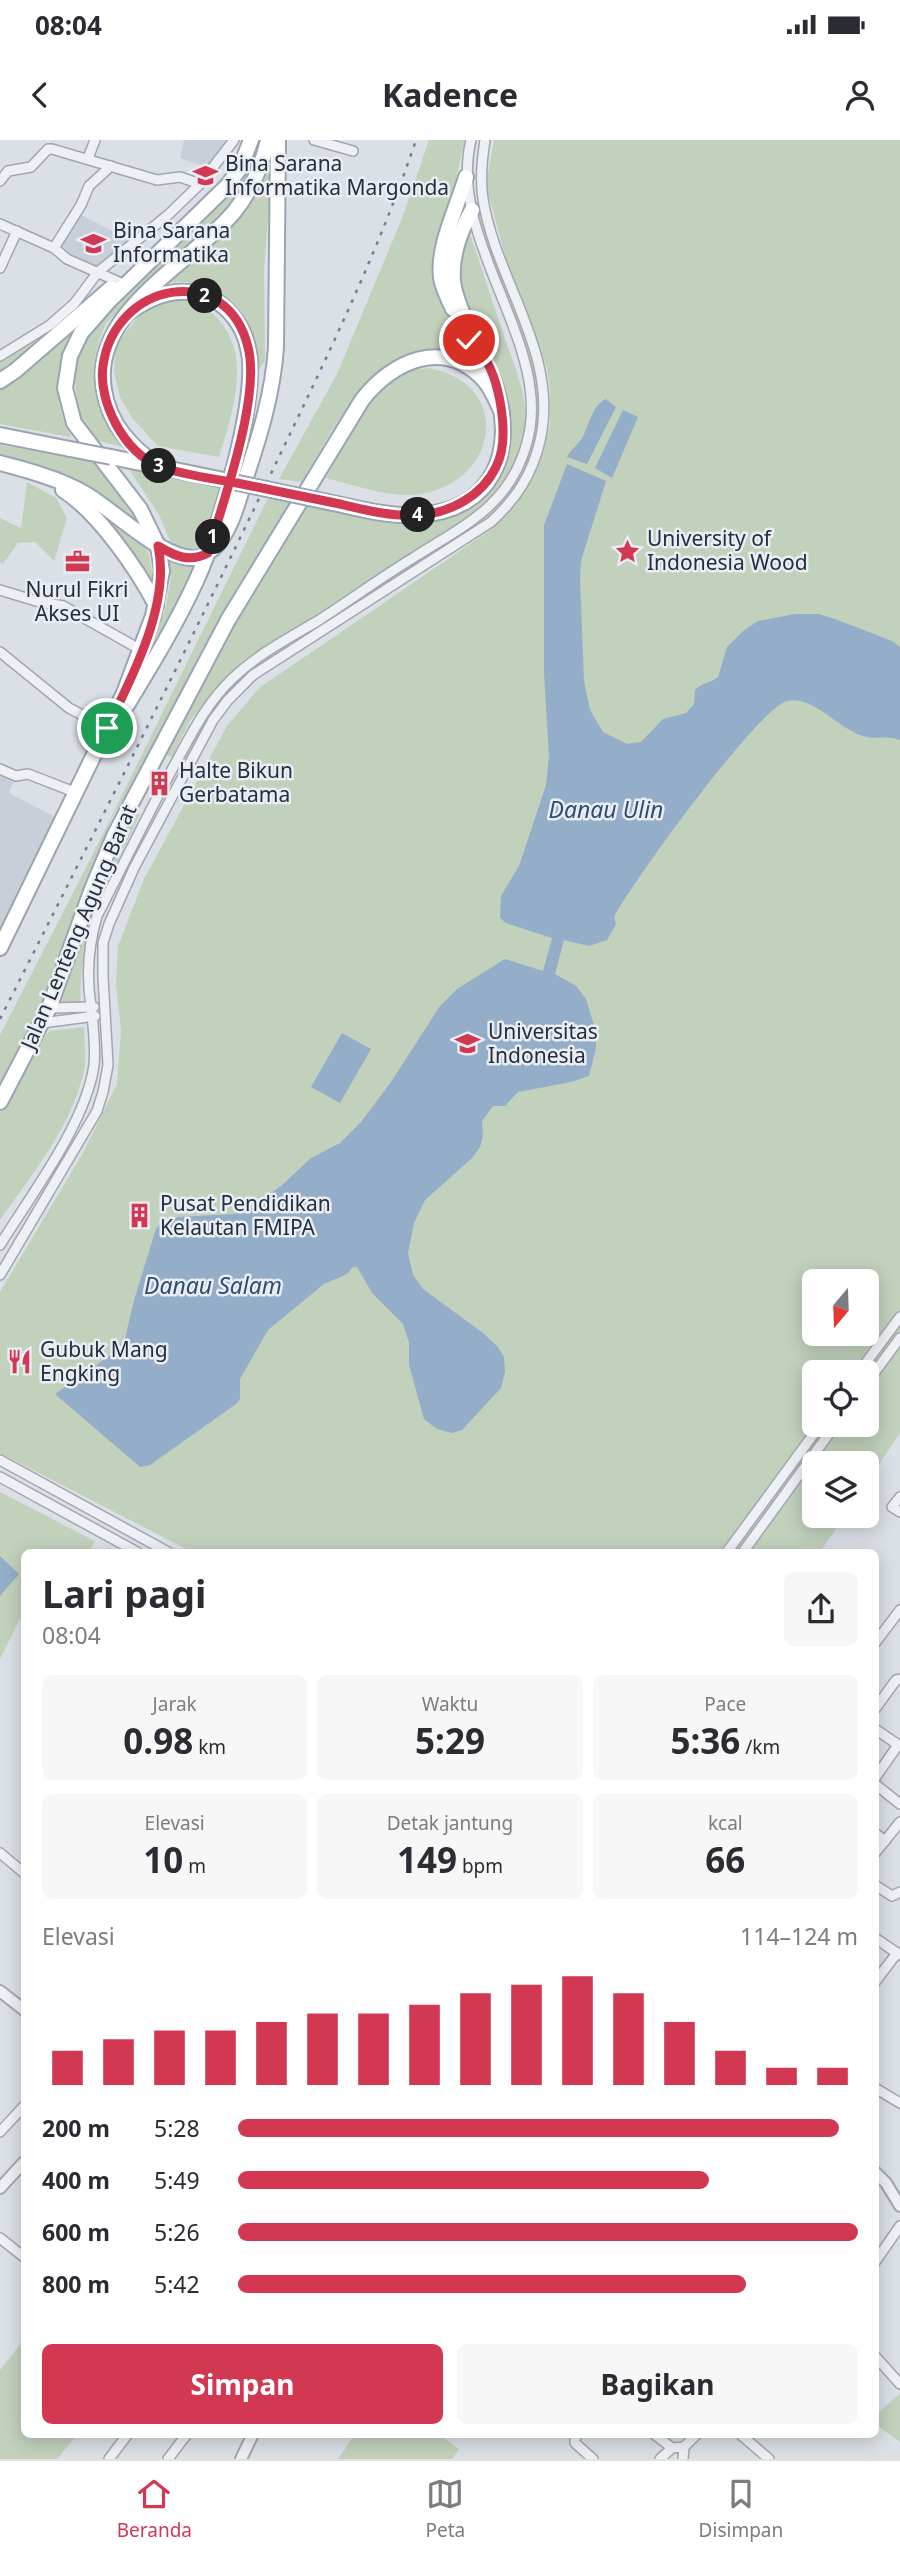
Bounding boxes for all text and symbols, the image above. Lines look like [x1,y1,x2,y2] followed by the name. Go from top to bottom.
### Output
[35,7,102,43] text: 08:04
[382,73,518,116] text: Kadence
[21,76,59,114] icon: back
[841,76,879,114] icon: person
[225,149,449,201] place label: Bina Sarana Informatika Margonda
[191,162,219,190] school or university icon: Bina Sarana Informatika Margonda
[113,216,230,268] place label: Bina Sarana Informatika
[79,229,107,257] school or university icon: Bina Sarana Informatika
[188,278,222,314] pin: 2
[199,282,210,308] text: 2
[439,310,499,370] pin
[450,321,488,359] icon: check
[142,448,176,484] pin: 3
[153,452,164,478] text: 3
[400,498,436,532] pin: 4
[412,501,423,527] text: 4
[196,520,230,554] pin: 1
[207,523,218,549] text: 1
[647,524,808,576] place label: University of Indonesia Wood
[613,537,641,565] place icon: University of Indonesia Wood
[63,547,91,575] office icon: Nurul Fikri Akses UI
[25,575,129,627] place label: Nurul Fikri Akses UI
[77,698,137,758] pin
[88,709,126,747] icon: arrive
[179,756,293,808] place label: Halte Bikun Gerbatama
[145,769,173,797] building icon: Halte Bikun Gerbatama
[549,793,663,825] water label: Danau Ulin
[13,799,143,1055] street label: Jalan Lenteng Agung Barat
[488,1017,598,1069] place label: Universitas Indonesia
[454,1030,482,1058] school or university icon: Universitas Indonesia
[160,1189,331,1241] place label: Pusat Pendidikan Kelautan FMIPA
[126,1202,154,1230] building icon: Pusat Pendidikan Kelautan FMIPA
[144,1269,282,1301] water label: Danau Salam
[802,1269,878,1346] north arrow
[802,1269,879,1528] map controls
[40,1335,168,1387] place label: Gubuk Mang Engking
[6,1348,34,1376] restaurant icon: Gubuk Mang Engking
[802,1360,879,1437] button: locate
[802,1451,879,1528] button: layers
[42,1567,206,1619] text: Lari pagi
[784,1572,858,1646] button: share
[42,1619,101,1651] text: 08:04
[153,1691,197,1717] text: Jarak
[422,1691,478,1717] text: Waktu
[704,1691,746,1717] text: Pace
[123,1717,193,1764] text: 0.98
[415,1717,485,1764] text: 5:29
[670,1717,740,1764] text: 5:36
[193,1734,226,1760] text: km
[740,1734,780,1760] text: /km
[145,1810,205,1836] text: Elevasi
[387,1810,513,1836] text: Detak jantung
[708,1810,743,1836] text: kcal
[143,1836,183,1883] text: 10
[397,1836,457,1883] text: 149
[705,1836,745,1883] text: 66
[183,1853,206,1879] text: m
[457,1853,503,1879] text: bpm
[42,1920,115,1952] text: Elevasi
[740,1920,858,1952] text: 114–124 m
[42,2112,110,2144] text: 200 m
[154,2112,200,2144] text: 5:28
[42,2164,110,2196] text: 400 m
[154,2164,200,2196] text: 5:49
[42,2216,110,2248] text: 600 m
[154,2216,200,2248] text: 5:26
[42,2268,110,2300] text: 800 m
[154,2268,200,2300] text: 5:42
[42,2344,443,2424] button: Simpan
[457,2344,858,2424] button: Bagikan
[117,2475,192,2543] tab: Beranda
[425,2475,465,2543] tab: Peta
[699,2475,783,2543] tab: Disimpan

